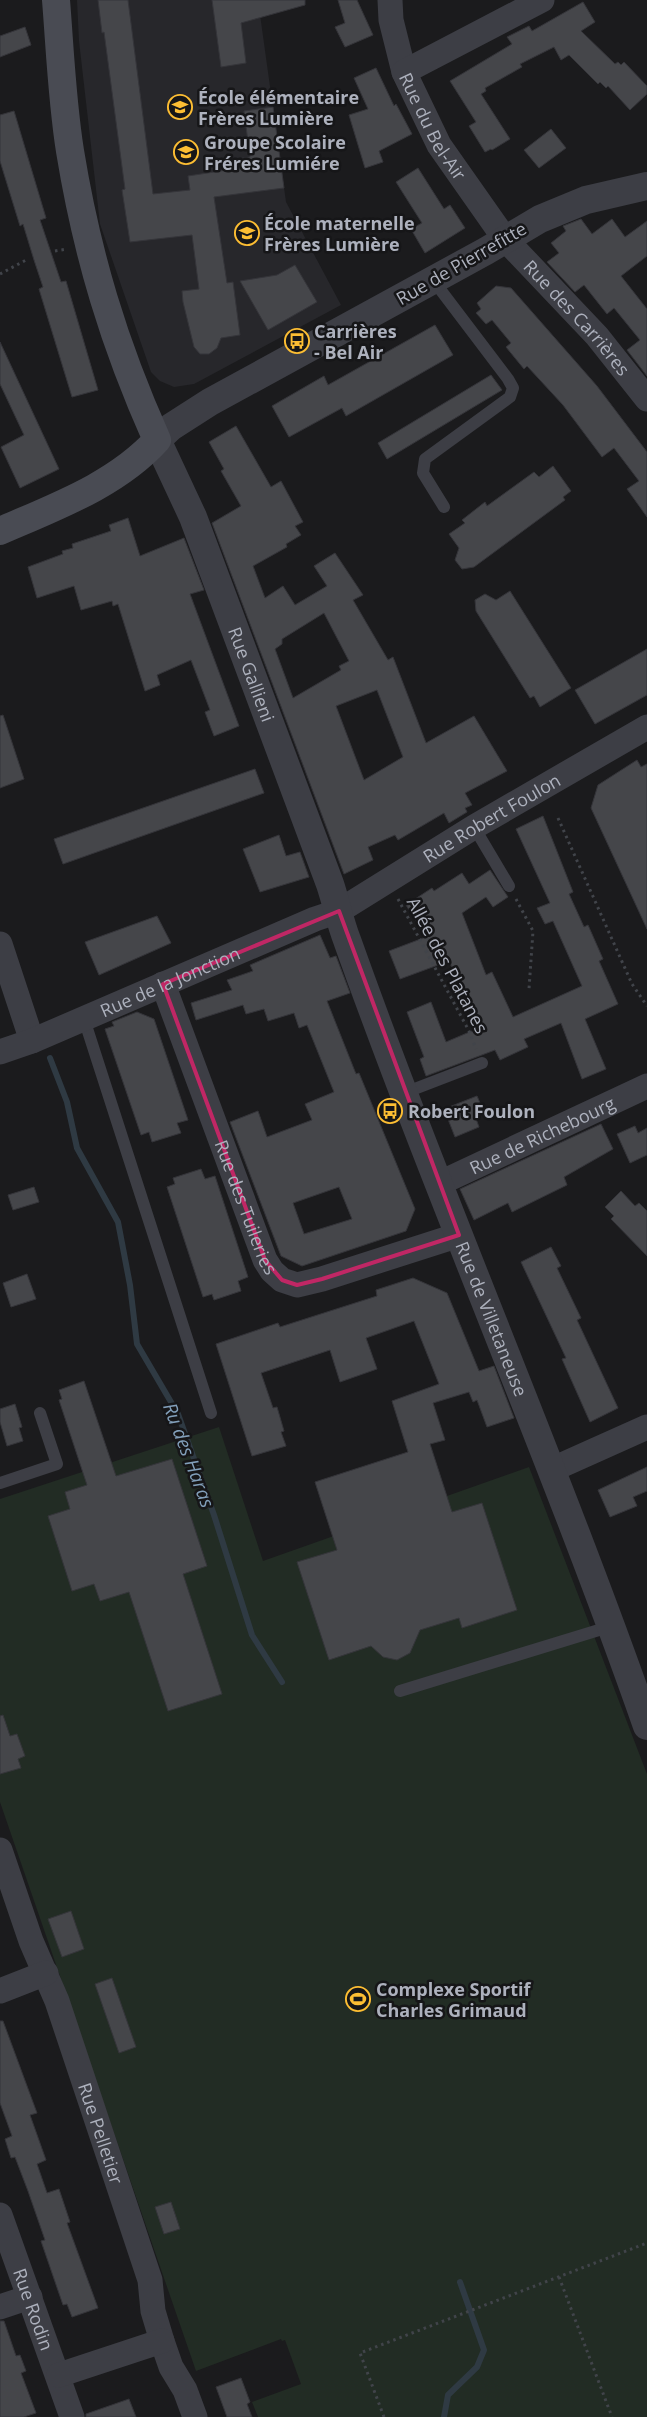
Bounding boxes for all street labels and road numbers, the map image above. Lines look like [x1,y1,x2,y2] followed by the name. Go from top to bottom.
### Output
[394,68,472,185] street label: Rue du Bel-Air
[392,216,530,310] street label: Rue de Pierrefitte
[519,254,636,380] street label: Rue des Carrières
[223,623,280,725] street label: Rue Gallieni
[418,768,565,868] street label: Rue Robert Foulon
[402,893,494,1037] street label: Allée des Platanes
[96,941,244,1022] street label: Rue de la Jonction
[465,1091,619,1180] street label: Rue de Richebourg
[210,1136,283,1279] street label: Rue des Tuileries
[450,1238,533,1400] street label: Rue de Villetaneuse
[73,2079,129,2188] street label: Rue Pelletier
[8,2265,59,2353] street label: Rue Rodin

